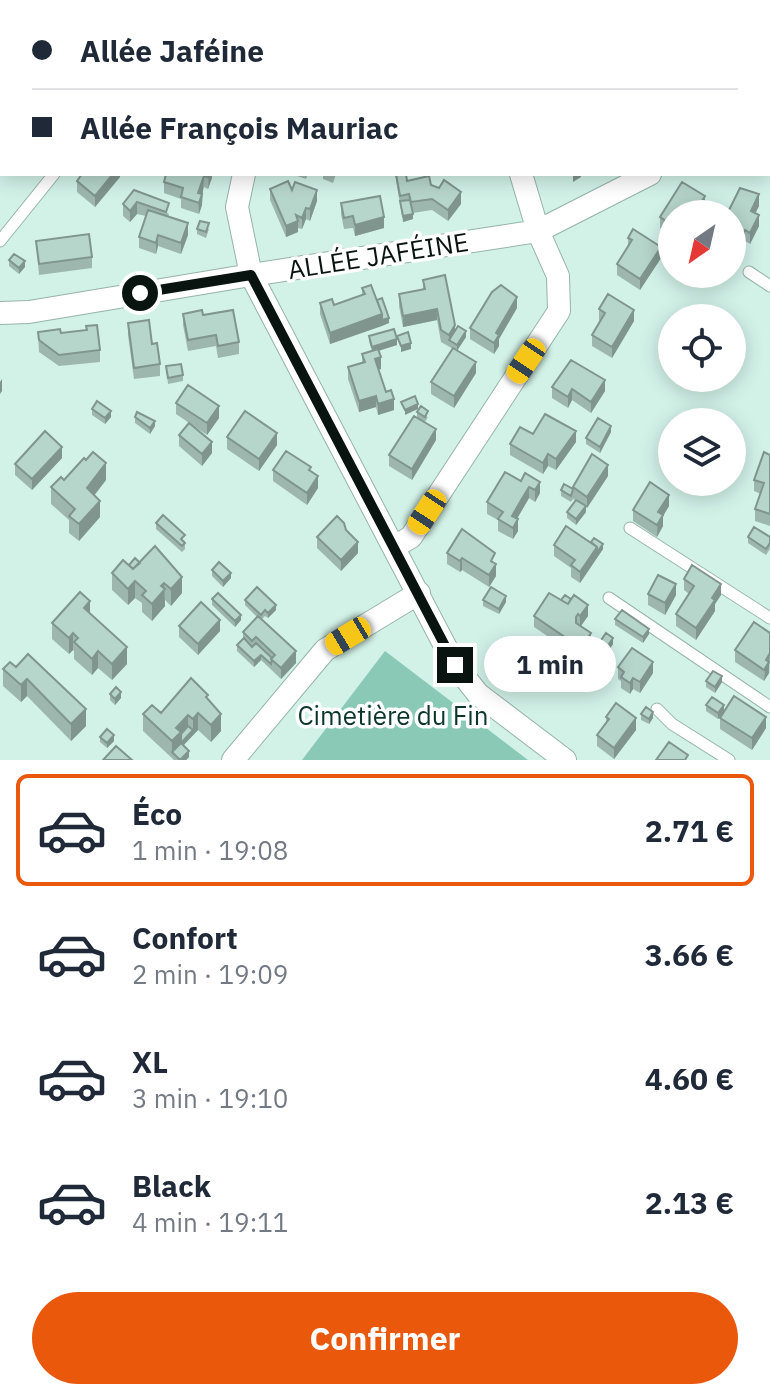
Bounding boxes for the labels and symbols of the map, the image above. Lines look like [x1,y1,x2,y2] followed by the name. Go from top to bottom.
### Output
[658,200,746,288] north arrow
[285,224,471,286] street label: ALLÉE JAFÉINE
[122,275,158,311] route start
[503,334,549,388] car
[404,485,450,539] car
[321,613,375,659] car
[483,637,615,693] callout: 1 min
[437,647,473,683] route end
[297,698,489,732] park label: Cimetière du Fin

